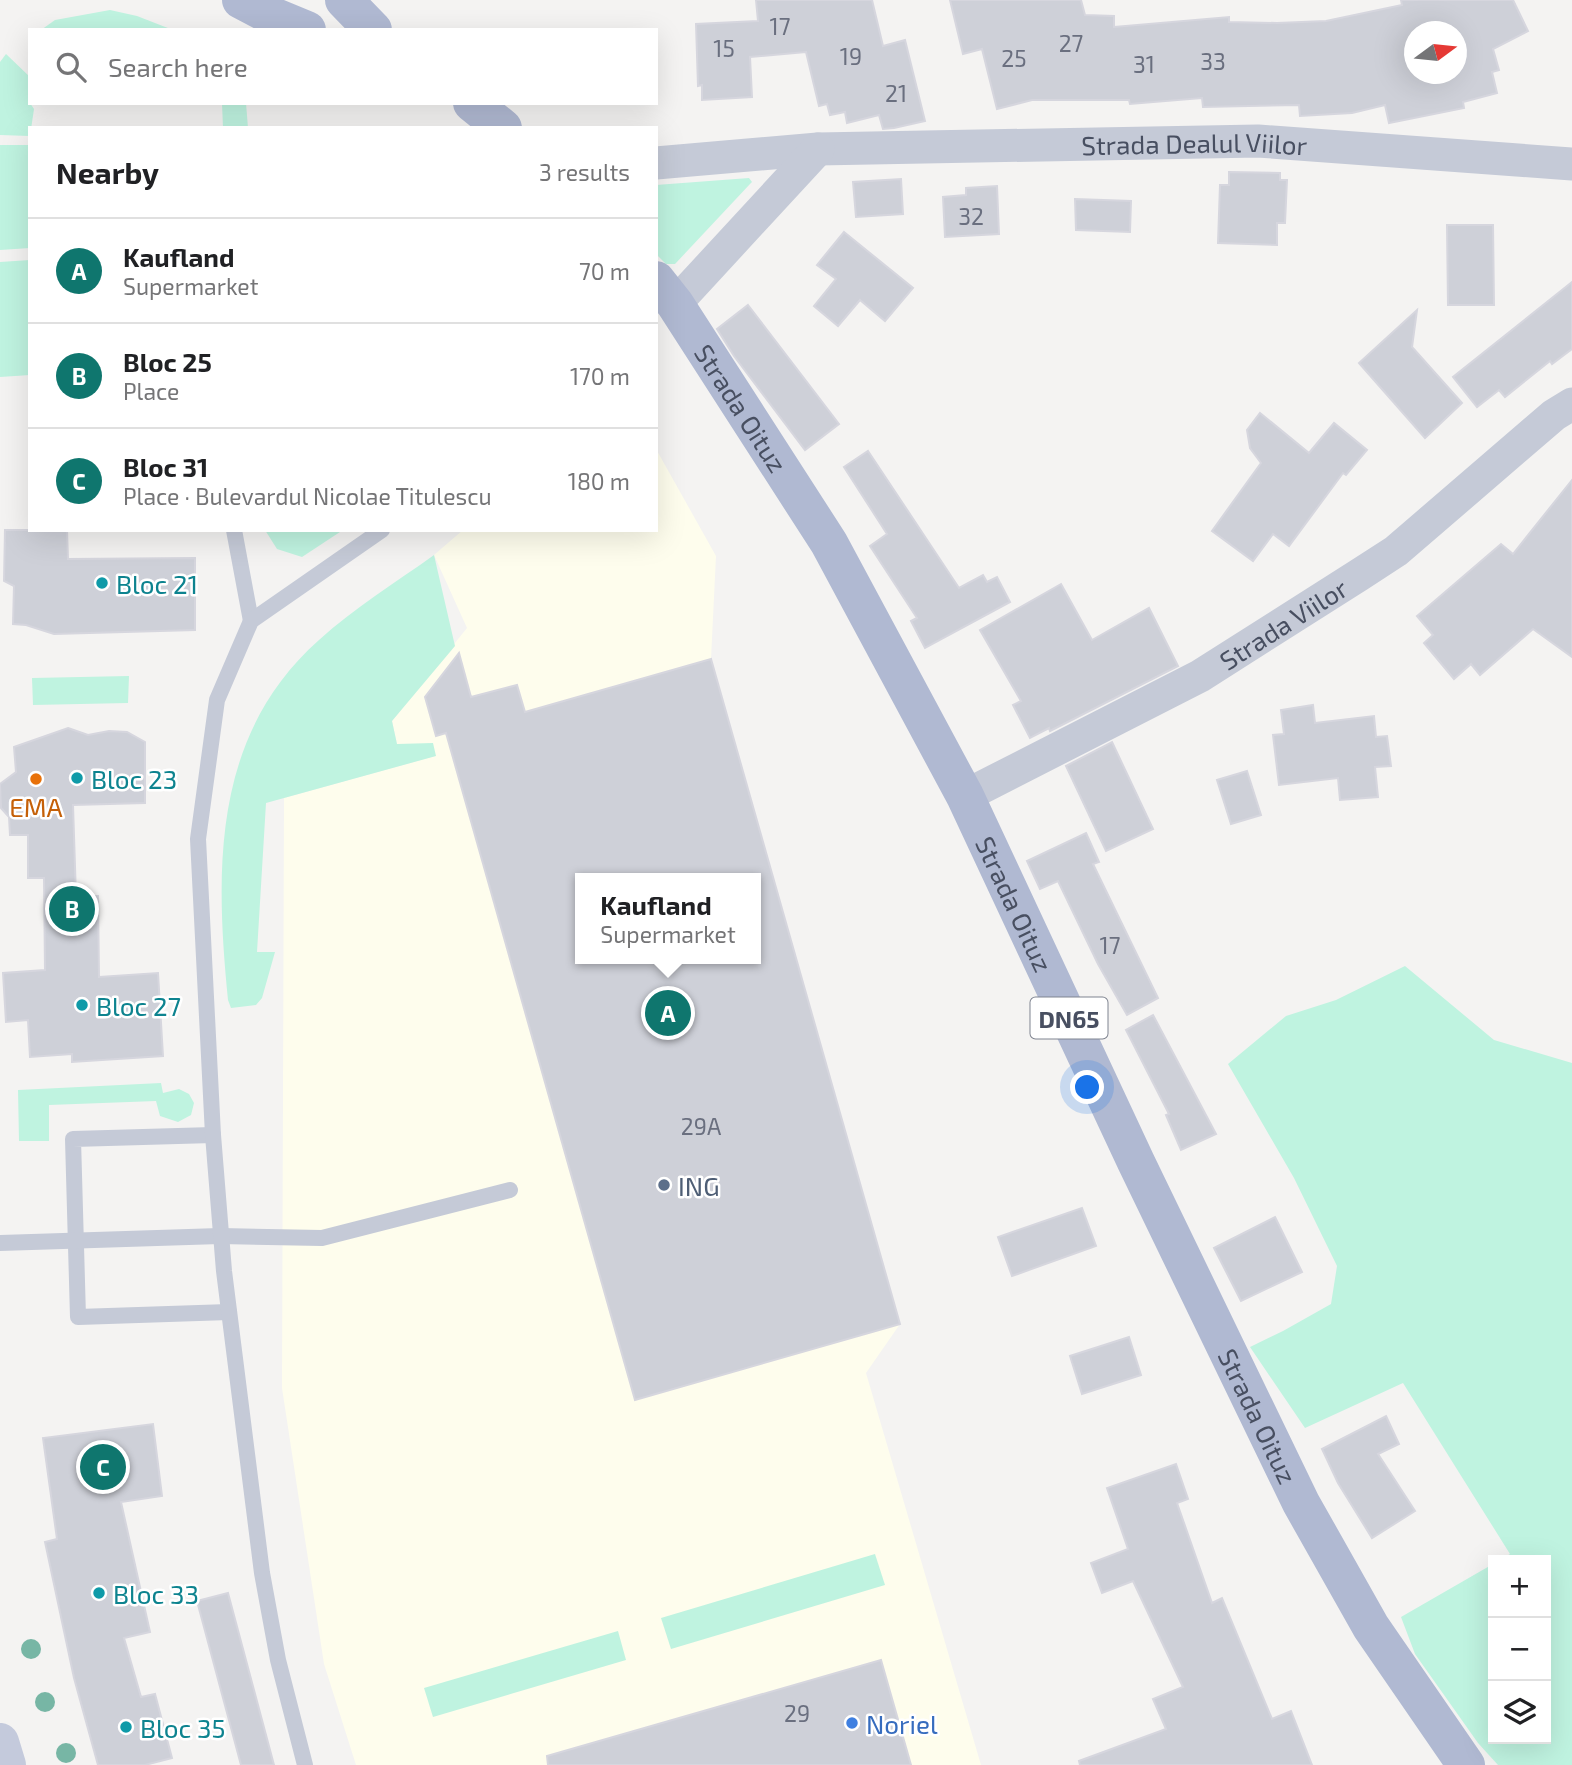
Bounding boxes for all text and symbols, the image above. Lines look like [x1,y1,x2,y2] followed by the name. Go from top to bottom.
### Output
[770,12,791,40] house number: 17
[1404,21,1467,84] north arrow
[28,28,658,105] search box
[1059,29,1084,57] house number: 27
[713,34,735,62] house number: 15
[840,42,862,70] house number: 19
[1001,44,1027,72] house number: 25
[1200,47,1226,75] house number: 33
[52,48,90,86] icon: search
[1133,50,1155,78] house number: 31
[108,51,248,82] text: Search here
[885,79,907,107] house number: 21
[1081,125,1308,160] street label: Strada Dealul Viilor
[56,154,159,190] text: Nearby
[539,158,630,186] text: 3 results
[958,202,984,230] house number: 32
[123,241,234,272] text: Kaufland
[71,257,87,285] text: A
[579,257,630,285] text: 70 m
[123,272,258,300] text: Supermarket
[689,338,794,477] street label: Strada Oituz
[123,346,212,377] text: Bloc 25
[72,362,86,390] text: B
[570,362,630,390] text: 170 m
[123,377,179,405] text: Place
[123,451,208,482] text: Bloc 31
[72,467,86,495] text: C
[568,467,630,495] text: 180 m
[123,482,492,510] text: Place · Bulevardul Nicolae Titulescu
[116,568,198,599] place label: Bloc 21
[1213,571,1352,675] street label: Strada Viilor
[94,575,110,591] marker: Bloc 21
[91,763,177,794] place label: Bloc 23
[69,770,85,786] marker: Bloc 23
[28,771,44,787] marker: EMA
[9,791,63,822] place label: EMA
[970,831,1060,976] street label: Strada Oituz
[575,873,761,964] popup
[49,883,95,935] pin: B
[600,889,712,920] text: Kaufland
[600,920,736,948] text: Supermarket
[1100,931,1121,959] house number: 17
[645,987,691,1039] pin: A
[96,990,181,1021] place label: Bloc 27
[74,997,90,1013] marker: Bloc 27
[1030,998,1108,1038] road number: DN65
[1070,1070,1104,1104] your location
[681,1112,722,1140] house number: 29A
[678,1170,719,1201] place label: ING
[656,1177,672,1193] marker: ING
[1213,1343,1304,1488] street label: Strada Oituz
[80,1441,126,1493] pin: C
[1488,1555,1551,1744] map controls
[1488,1555,1551,1618] button: +
[113,1578,199,1609] place label: Bloc 33
[91,1585,107,1601] marker: Bloc 33
[1488,1618,1551,1681] button: −
[1488,1681,1551,1744] button: layers
[784,1699,810,1727] house number: 29
[866,1708,938,1739] place label: Noriel
[140,1712,226,1743] place label: Bloc 35
[844,1715,860,1731] marker: Noriel
[118,1719,134,1735] marker: Bloc 35

